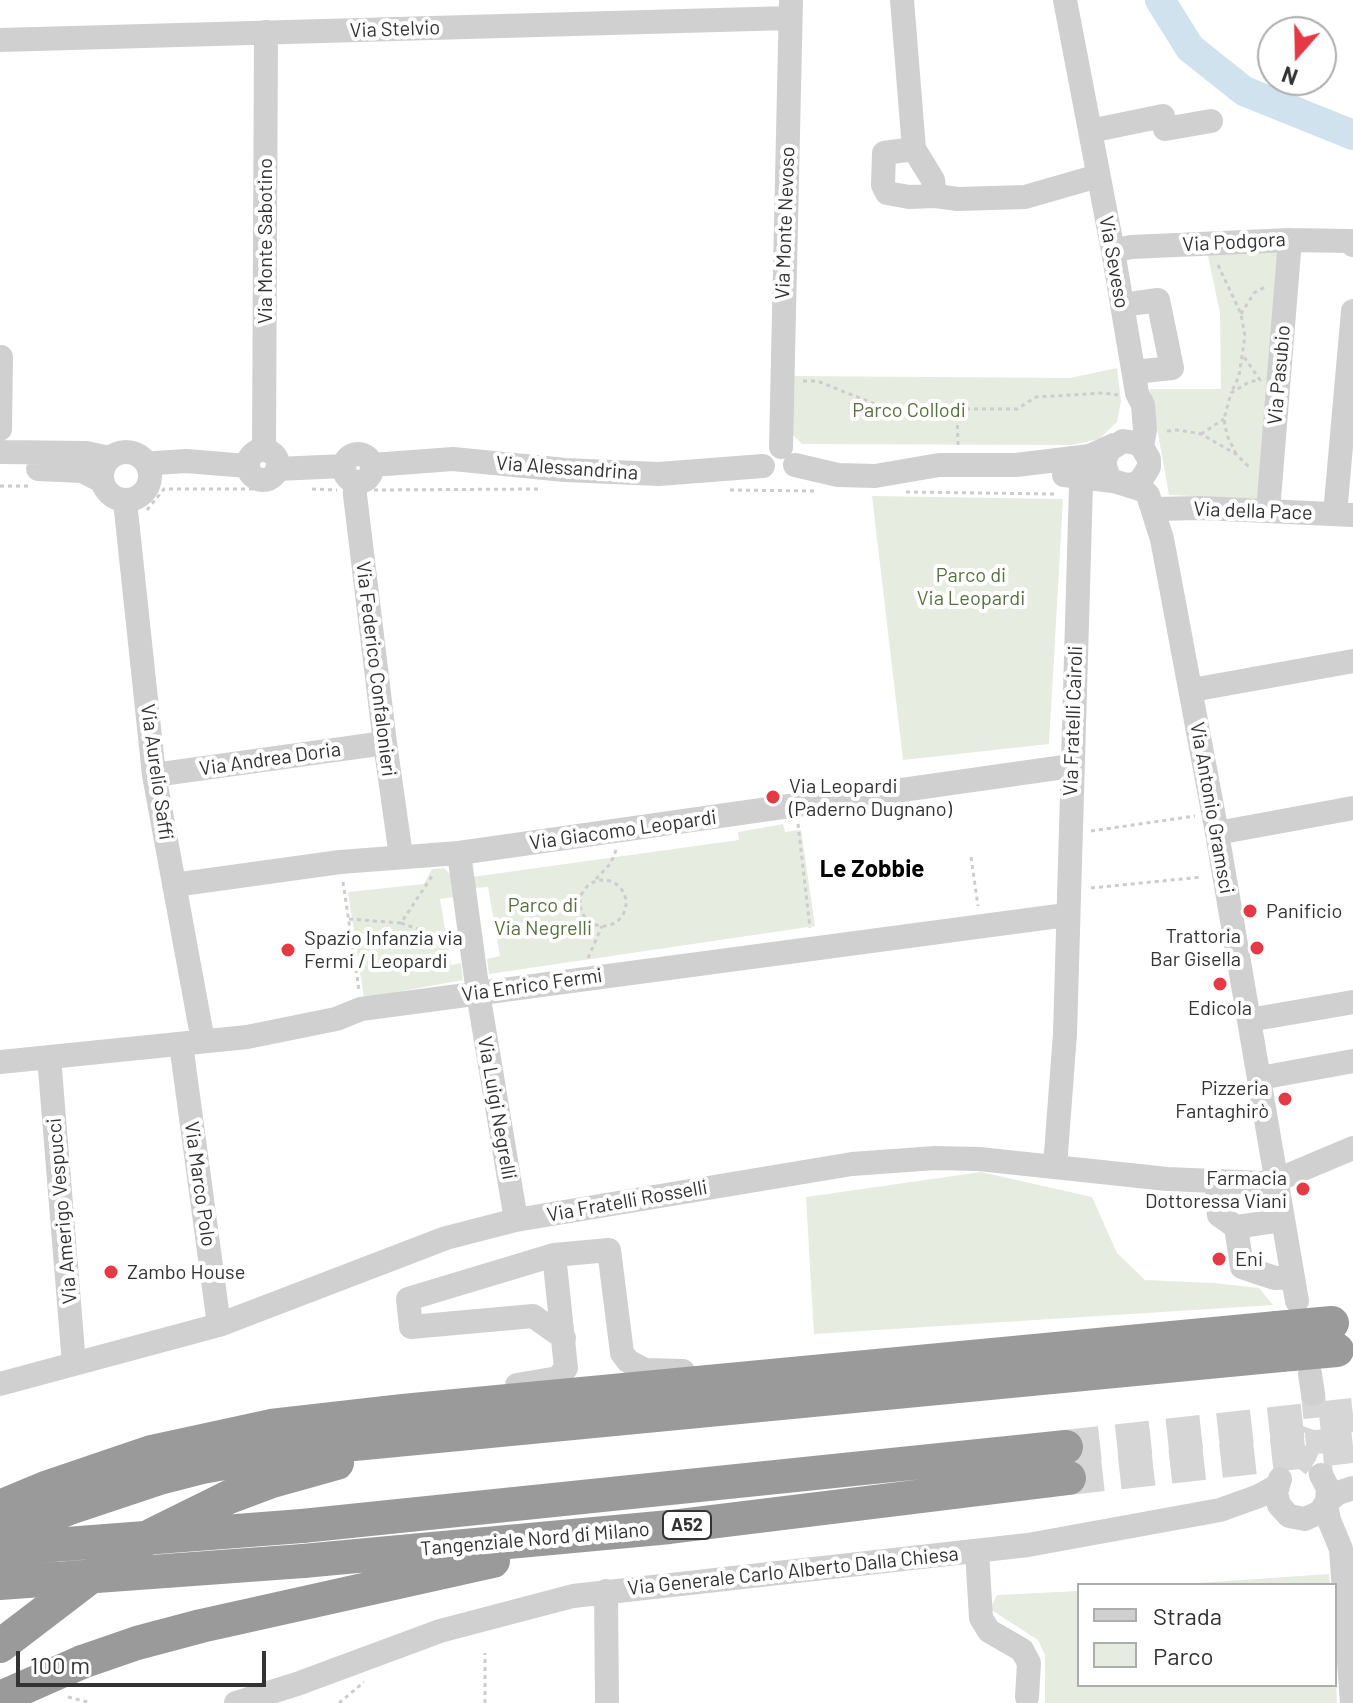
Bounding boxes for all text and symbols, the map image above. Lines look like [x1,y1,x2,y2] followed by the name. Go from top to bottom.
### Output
[349,15,441,43] street label: Via Stelvio
[1257,16,1337,96] north arrow
[1278,62,1301,91] text: N
[770,146,800,300] street label: Via Monte Nevoso
[253,158,277,324] street label: Via Monte Sabotino
[1094,214,1134,310] street label: Via Seveso
[1182,227,1286,257] street label: Via Podgora
[1263,324,1295,426] street label: Via Pasubio
[852,398,966,422] park label: Parco Collodi
[495,451,639,485] street label: Via Alessandrina
[1193,497,1313,525] street label: Via della Pace
[351,560,401,778] street label: Via Federico Confalonieri
[917,563,1025,610] park label: Parco di Via Leopardi
[1058,645,1088,797] street label: Via Fratelli Cairoli
[136,703,178,841] street label: Via Aurelio Saffi
[1185,720,1239,896] street label: Via Antonio Gramsci
[198,737,342,781] street label: Via Andrea Doria
[789,774,952,821] place label: Via Leopardi (Paderno Dugnano)
[764,788,782,806] marker: Via Leopardi (Paderno Dugnano)
[528,805,718,855] street label: Via Giacomo Leopardi
[820,855,924,883] district label: Le Zobbie
[494,893,592,940] park label: Parco di Via Negrelli
[1266,899,1343,923] place label: Panificio
[1241,902,1259,920] marker: Panificio
[1150,924,1241,971] place label: Trattoria Bar Gisella
[304,926,463,973] place label: Spazio Infanzia via Fermi / Leopardi
[1248,939,1266,957] marker: Trattoria Bar Gisella
[279,941,297,959] marker: Spazio Infanzia via Fermi / Leopardi
[460,963,604,1007] street label: Via Enrico Fermi
[1211,975,1229,993] marker: Edicola
[1188,996,1252,1020] place label: Edicola
[473,1034,521,1182] street label: Via Luigi Negrelli
[1175,1076,1269,1123] place label: Pizzeria Fantaghirò
[1276,1090,1294,1108] marker: Pizzeria Fantaghirò
[42,1117,82,1305] street label: Via Amerigo Vespucci
[179,1120,221,1248] street label: Via Marco Polo
[1145,1166,1287,1213] place label: Farmacia Dottoressa Viani
[545,1175,709,1227] street label: Via Fratelli Rosselli
[1294,1180,1312,1198] marker: Farmacia Dottoressa Viani
[1235,1247,1263,1271] place label: Eni
[1210,1250,1228,1268] marker: Eni
[127,1260,245,1284] place label: Zambo House
[102,1263,120,1281] marker: Zambo House
[663,1511,711,1539] road number: A52
[419,1517,651,1561] street label: Tangenziale Nord di Milano
[626,1542,960,1600] street label: Via Generale Carlo Alberto Dalla Chiesa
[1077,1583,1337,1687] legend
[1153,1601,1222,1630] text: Strada
[20,1635,270,1685] scale bar
[1153,1641,1214,1670] text: Parco
[30,1650,90,1679] text: 100 m

